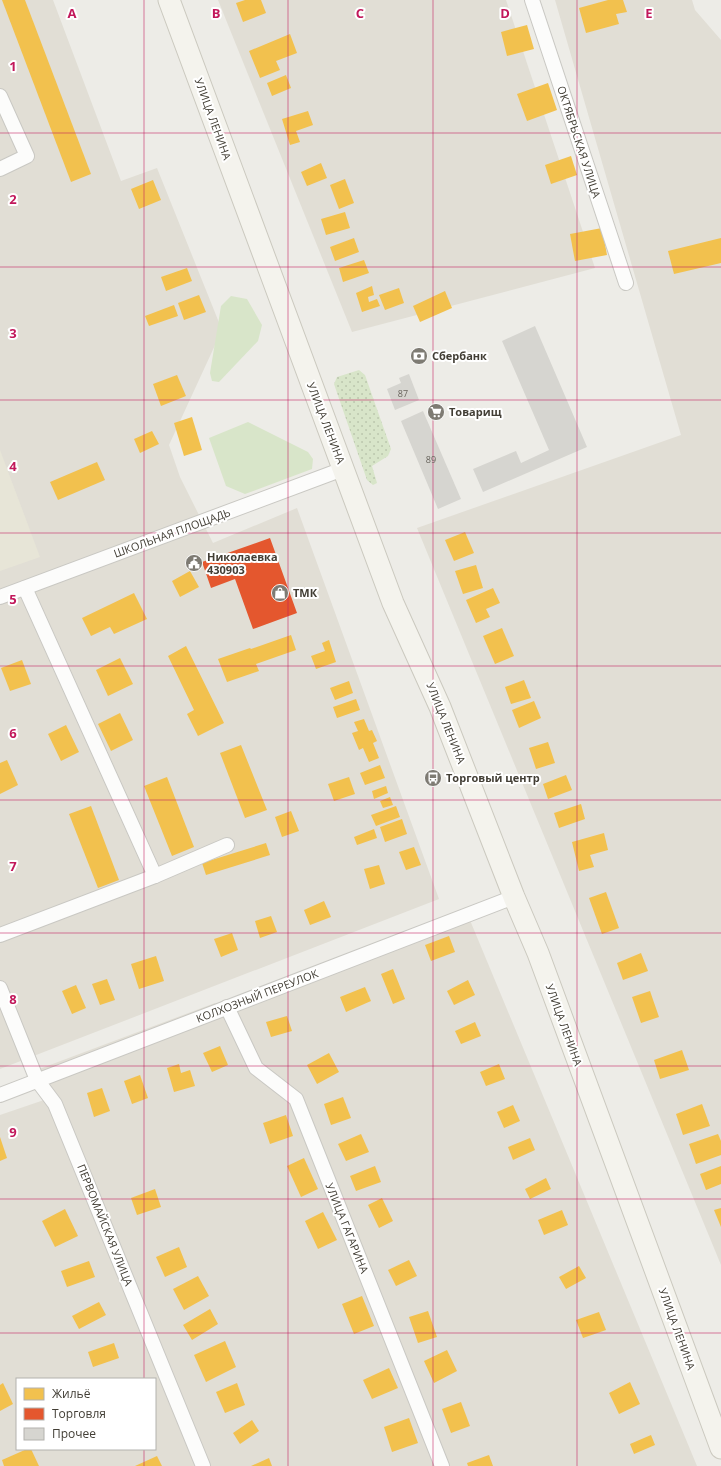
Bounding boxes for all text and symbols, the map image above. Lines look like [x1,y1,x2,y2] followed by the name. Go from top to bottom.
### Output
[68,4,77,22] text: A
[212,4,221,22] text: B
[356,4,364,22] text: C
[500,4,510,22] text: D
[645,4,653,22] text: E
[9,57,17,75] text: 1
[192,76,235,162] street label: УЛИЦА ЛЕНИНА
[554,84,605,200] street label: ОКТЯБРЬСКАЯ УЛИЦА
[9,190,17,208] text: 2
[9,324,17,342] text: 3
[409,346,429,366] bank icon: Сбербанк
[432,348,487,363] place label: Сбербанк
[304,380,349,466] street label: УЛИЦА ЛЕНИНА
[398,387,408,400] house number: 87
[426,402,446,422] supermarket icon: Товарищ
[449,404,502,419] place label: Товарищ
[426,453,436,466] house number: 89
[9,457,17,475] text: 4
[111,504,232,561] street label: ШКОЛЬНАЯ ПЛОЩАДЬ
[207,549,278,577] place label: Николаевка 430903
[184,553,204,573] public building icon: Николаевка 430903
[270,583,290,603] shop icon: ТМК
[293,585,318,600] place label: ТМК
[9,590,17,608] text: 5
[423,680,470,766] street label: УЛИЦА ЛЕНИНА
[9,724,17,742] text: 6
[423,768,443,788] bus stop icon: Торговый центр
[446,770,540,785] place label: Торговый центр
[9,857,17,875] text: 7
[194,965,320,1026] street label: КОЛХОЗНЫЙ ПЕРЕУЛОК
[543,982,586,1068] street label: УЛИЦА ЛЕНИНА
[9,990,17,1008] text: 8
[9,1123,17,1141] text: 9
[74,1162,137,1288] street label: ПЕРВОМАЙСКАЯ УЛИЦА
[322,1180,372,1275] street label: УЛИЦА ГАГАРИНА
[656,1286,699,1372] street label: УЛИЦА ЛЕНИНА
[16,1378,156,1450] legend
[52,1385,91,1402] text: Жильё
[52,1405,106,1422] text: Торговля
[52,1425,96,1442] text: Прочее

